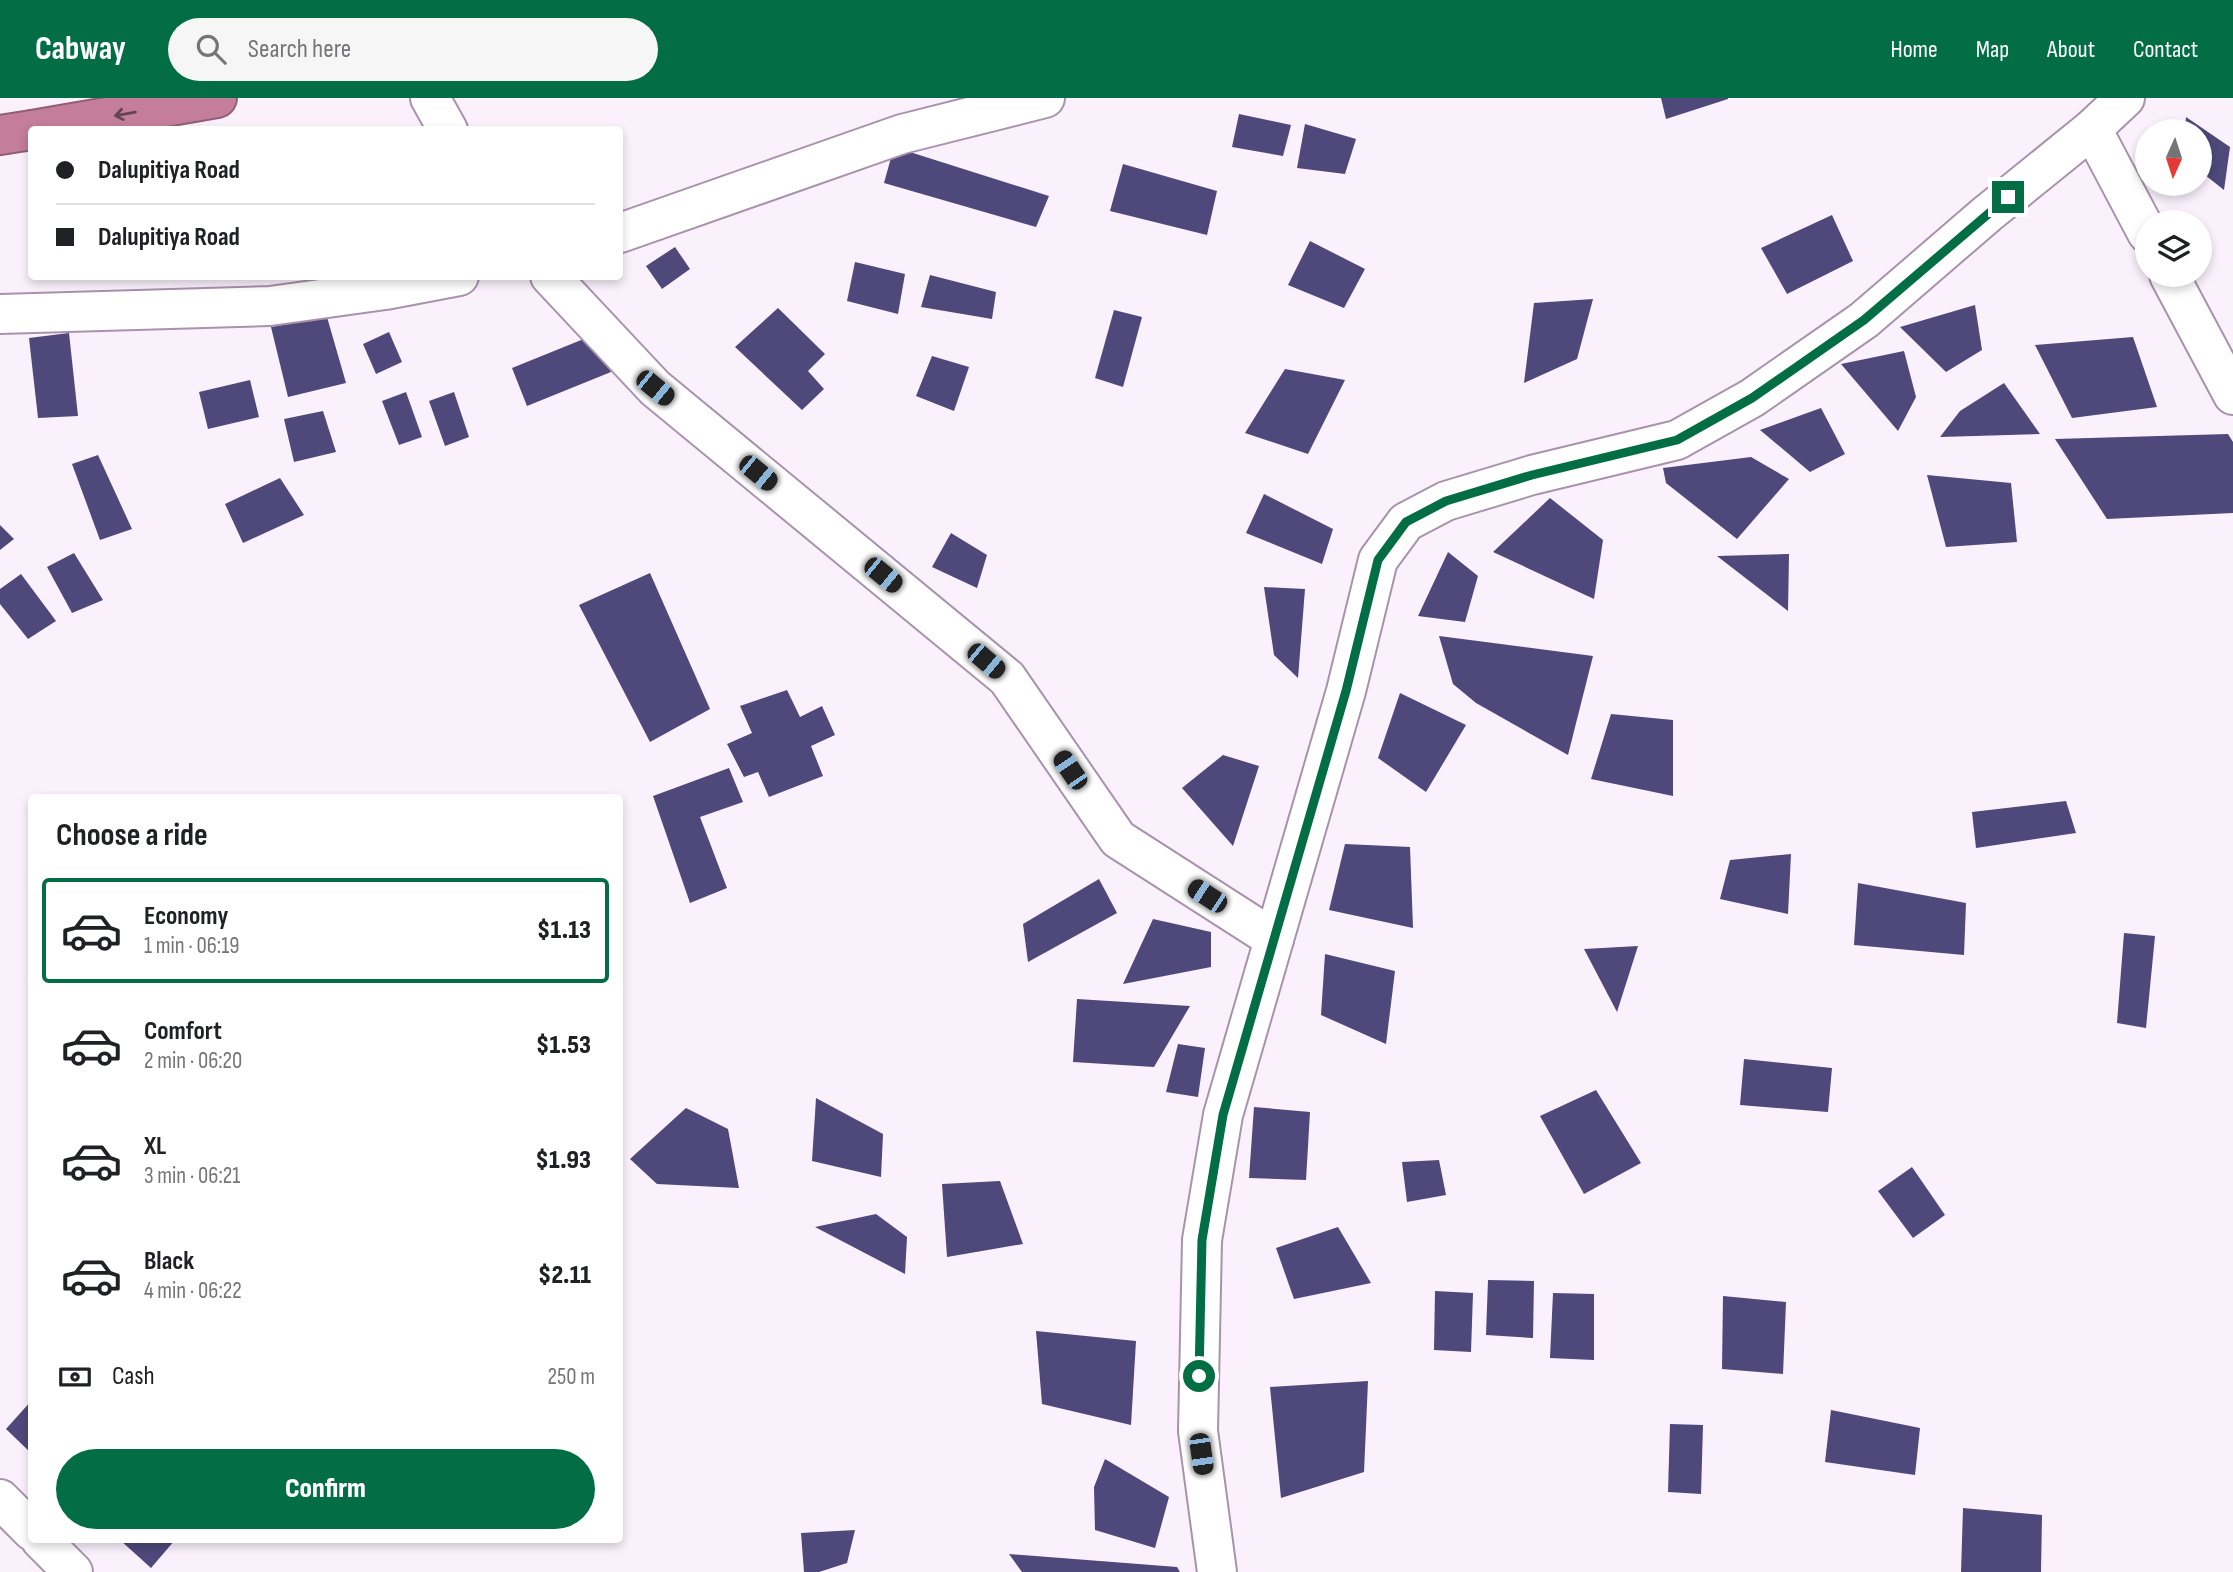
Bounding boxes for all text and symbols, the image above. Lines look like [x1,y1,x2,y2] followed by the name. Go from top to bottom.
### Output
[168,18,658,81] search box
[35,29,126,69] text: Cabway
[192,30,230,68] icon: search
[248,34,351,65] text: Search here
[1890,35,1938,64] text: Home
[1976,35,2009,64] text: Map
[2047,35,2095,64] text: About
[2133,35,2198,64] text: Contact
[114,108,137,121] one-way arrow
[2135,119,2212,196] north arrow
[2135,119,2212,287] map controls
[98,155,240,186] text: Dalupitiya Road
[1992,181,2024,213] route end
[2135,210,2212,287] button: layers
[98,222,240,253] text: Dalupitiya Road
[633,367,678,409] car
[736,452,781,494] car
[861,554,906,596] car
[964,639,1009,683] car
[1050,747,1091,793] car
[56,816,208,855] text: Choose a ride
[1184,876,1231,916] car
[60,899,123,962] icon: car
[144,901,228,932] text: Economy
[537,915,591,946] text: $1.13
[144,932,239,960] text: 1 min · 06:19
[60,1014,123,1077] icon: car
[144,1016,222,1047] text: Comfort
[536,1030,591,1061] text: $1.53
[144,1047,242,1075] text: 2 min · 06:20
[60,1129,123,1192] icon: car
[144,1131,166,1162] text: XL
[536,1145,591,1176] text: $1.93
[144,1162,240,1190] text: 3 min · 06:21
[60,1244,123,1307] icon: car
[144,1246,194,1277] text: Black
[538,1260,591,1291] text: $2.11
[144,1277,242,1305] text: 4 min · 06:22
[56,1358,94,1396] icon: cash
[1183,1360,1215,1392] route start
[112,1361,155,1392] text: Cash
[548,1363,595,1391] text: 250 m
[1188,1432,1215,1476] car
[56,1449,595,1529] button: Confirm

